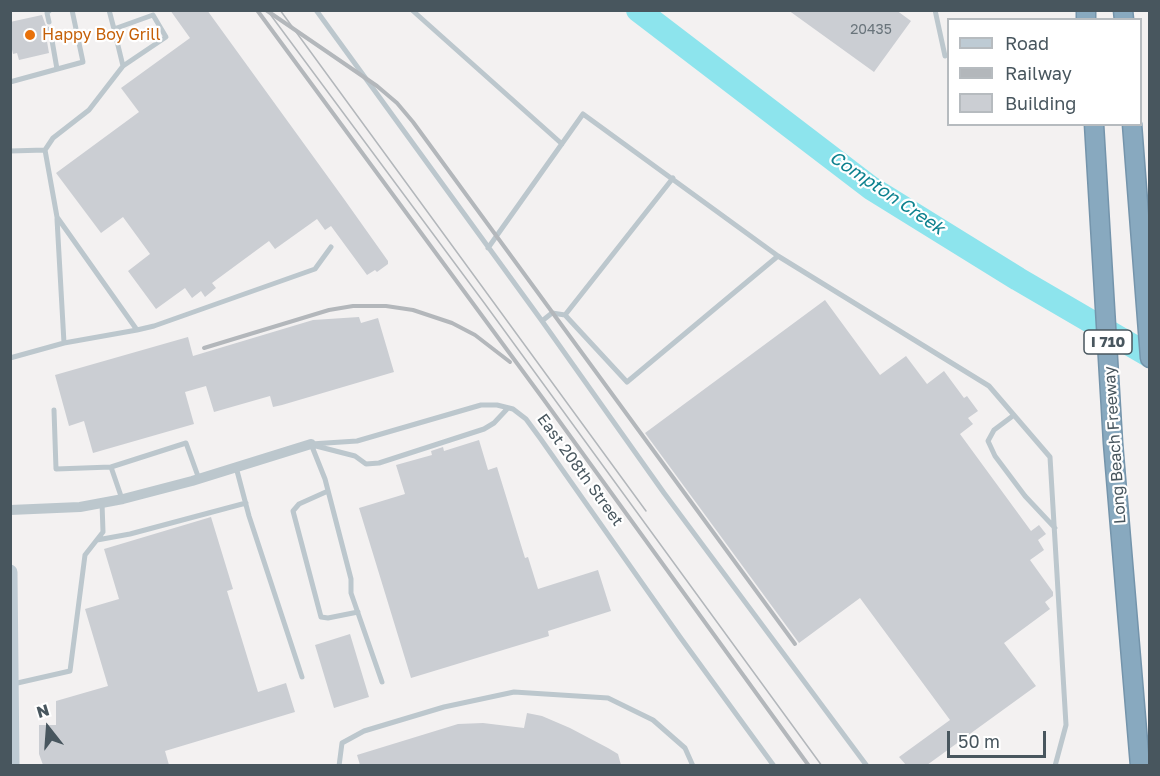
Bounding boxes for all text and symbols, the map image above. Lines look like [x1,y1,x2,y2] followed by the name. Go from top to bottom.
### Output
[947,18,1142,126] legend
[850,22,892,38] house number: 20435
[42,25,161,45] place label: Happy Boy Grill
[23,28,37,42] marker: Happy Boy Grill
[1005,32,1049,54] text: Road
[1005,62,1072,84] text: Railway
[1005,92,1076,114] text: Building
[826,147,948,239] water label: Compton Creek
[1084,330,1132,354] road number: I 710
[1100,365,1130,525] street label: Long Beach Freeway
[533,410,627,530] street label: East 208th Street
[18,698,78,758] north arrow
[34,699,51,722] text: N
[950,719,1049,757] scale bar
[958,730,1000,752] text: 50 m

